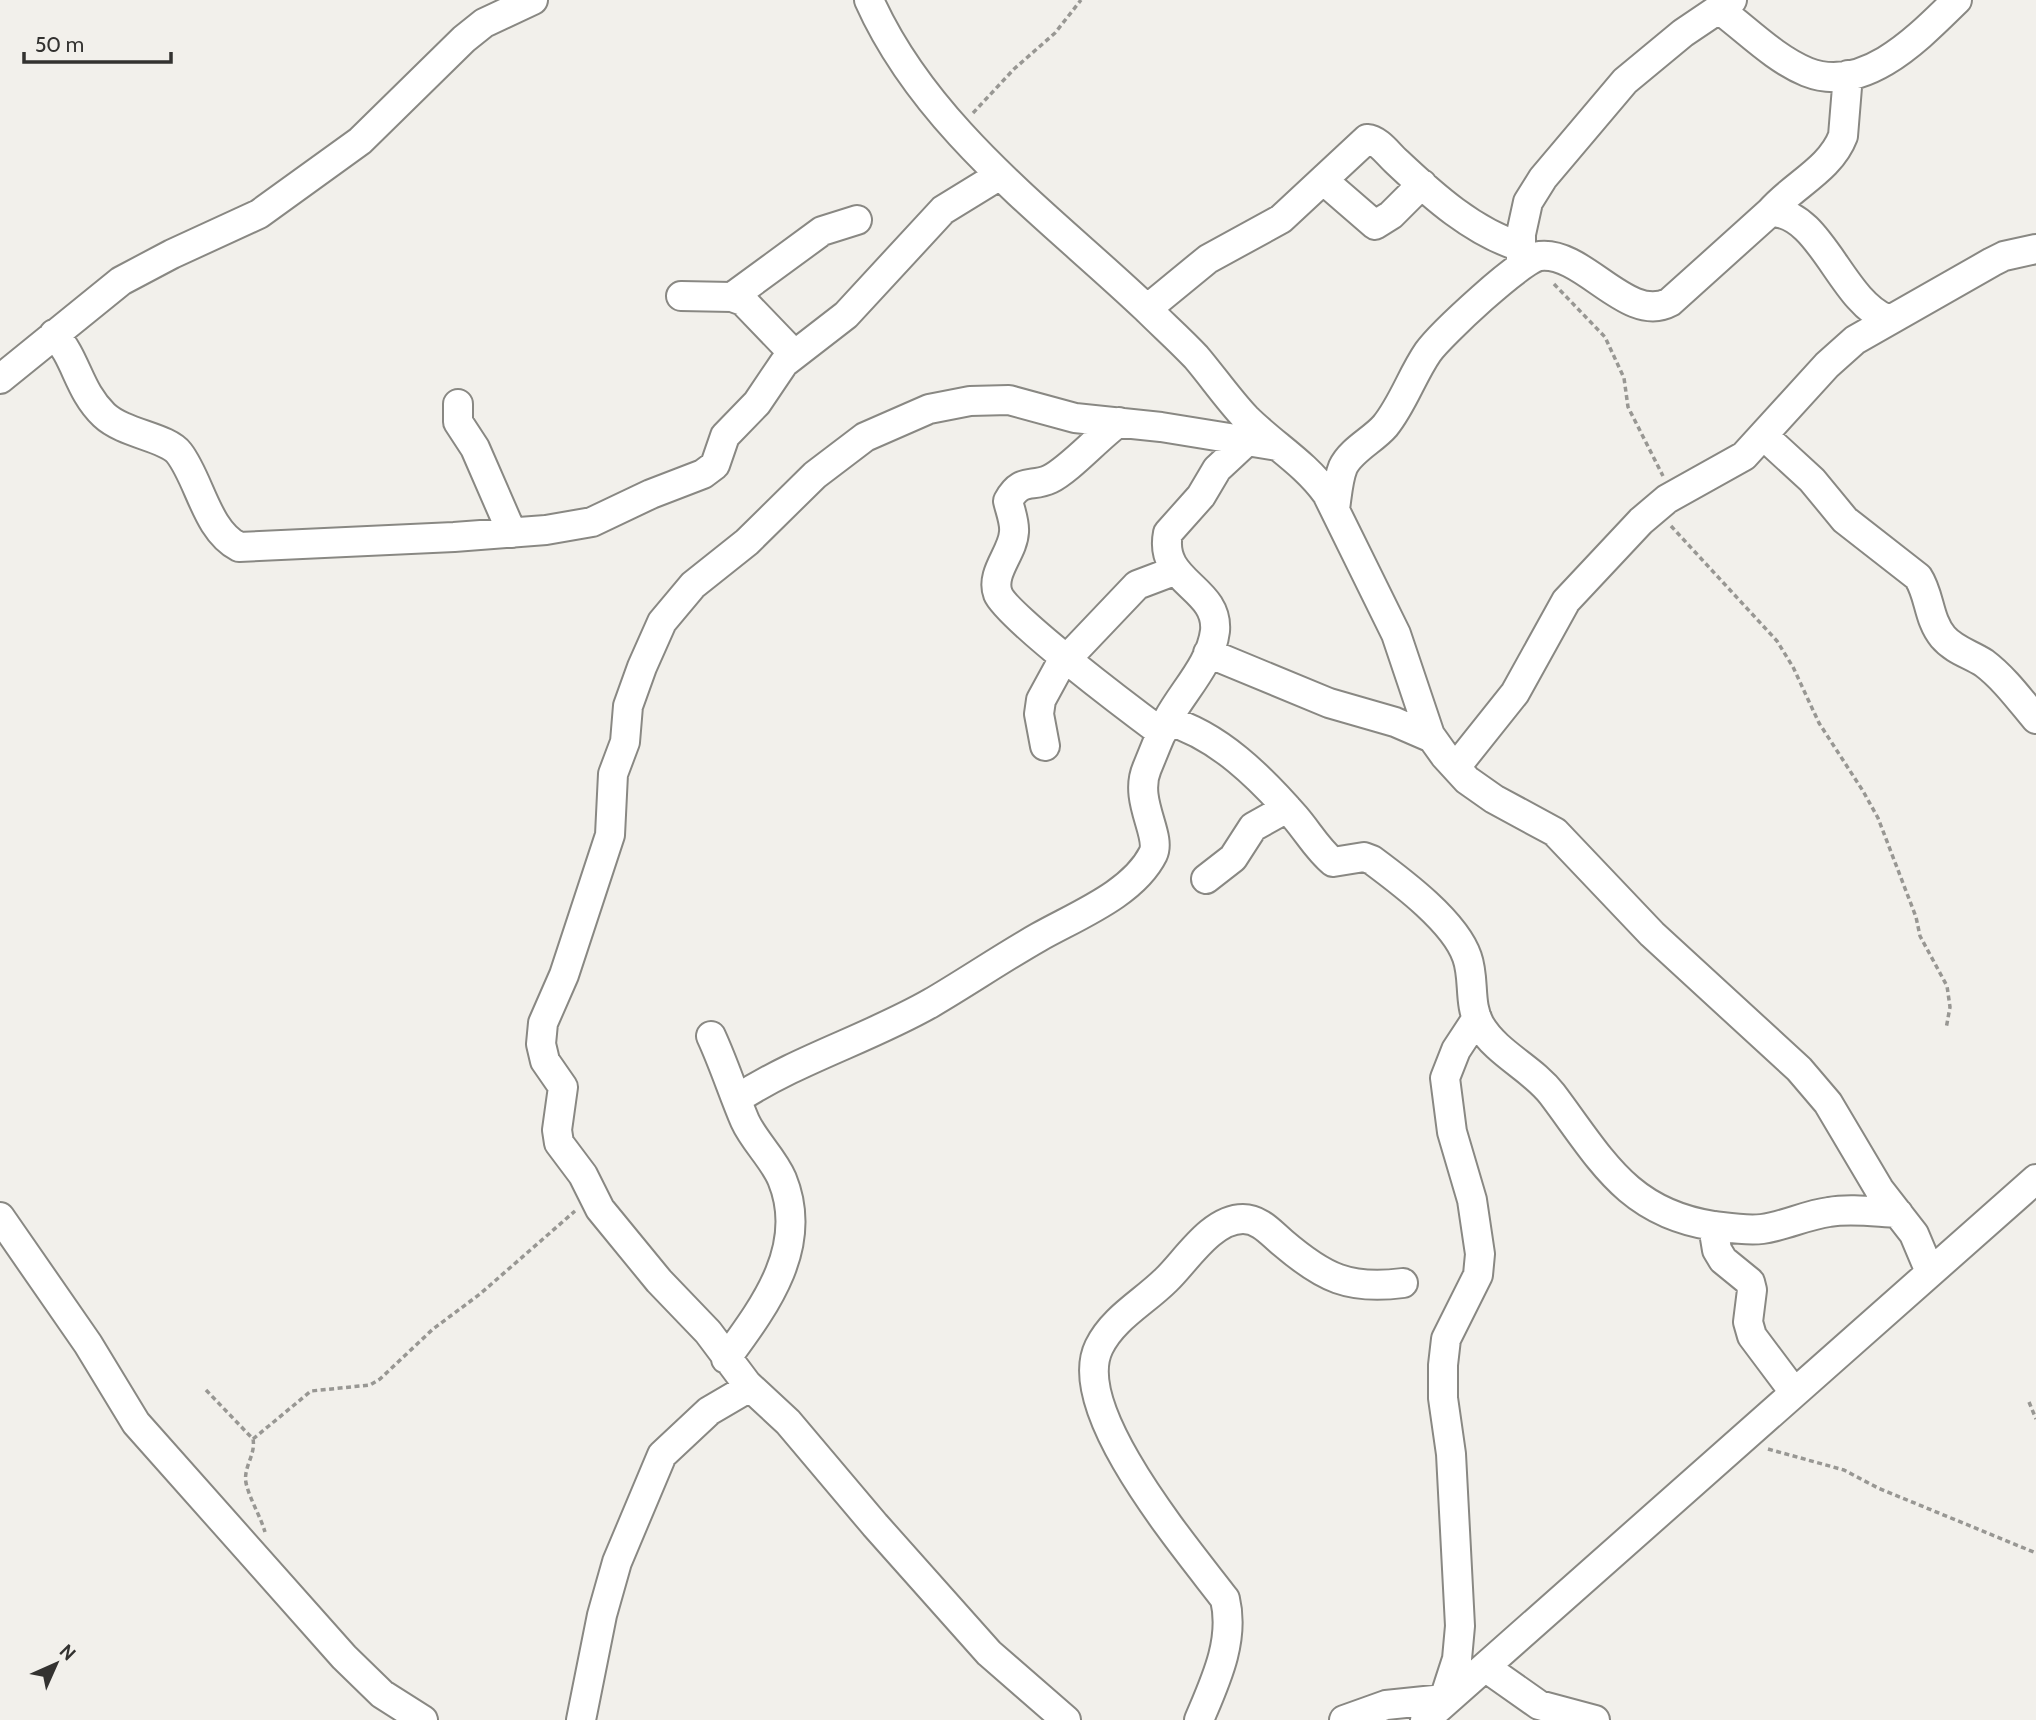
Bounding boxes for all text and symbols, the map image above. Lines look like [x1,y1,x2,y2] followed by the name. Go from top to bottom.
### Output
[24,21,172,65] scale bar
[35,32,84,57] text: 50 m
[21,1629,91,1699] north arrow
[55,1639,81,1665] text: N

